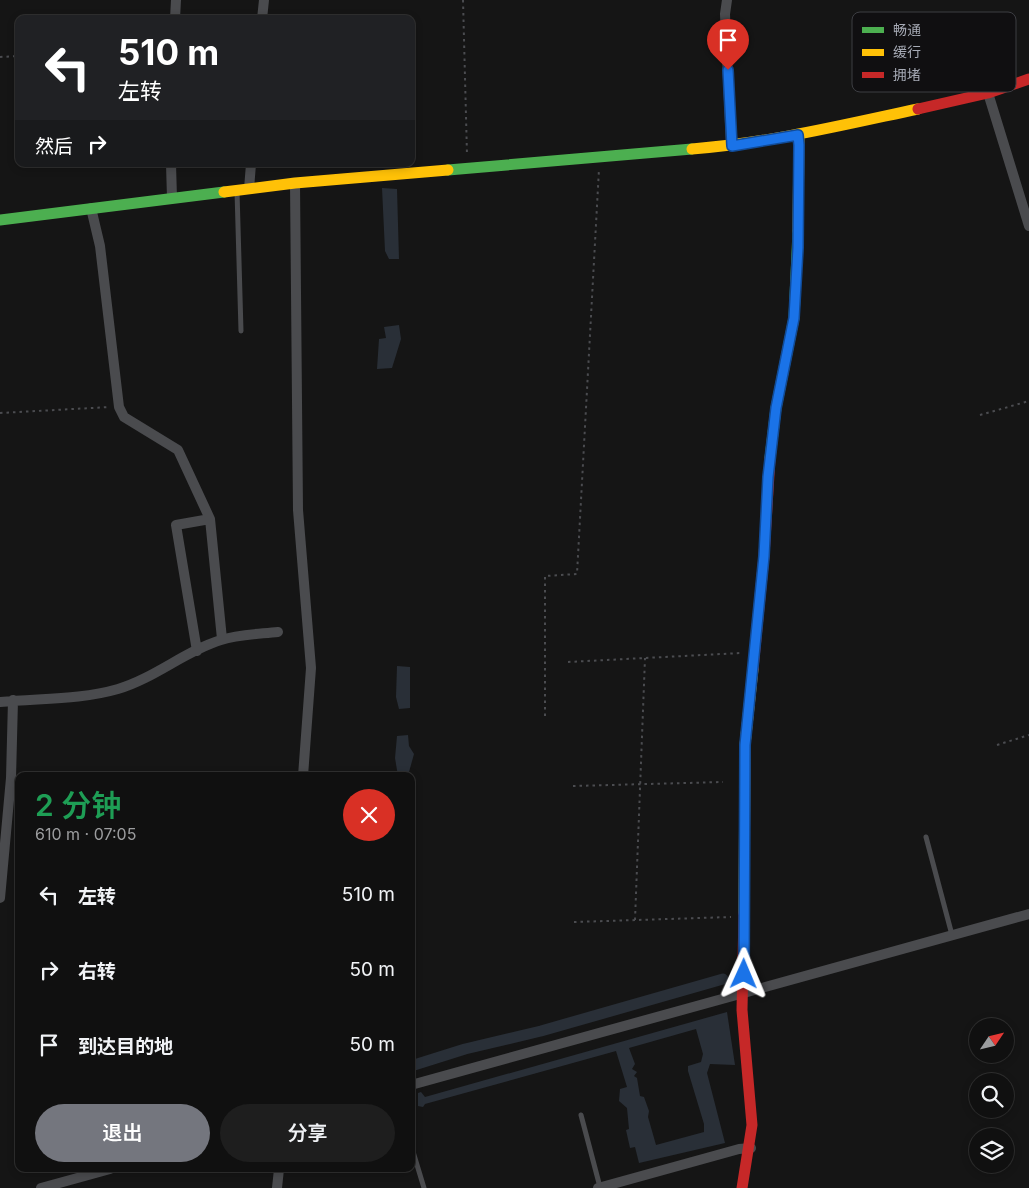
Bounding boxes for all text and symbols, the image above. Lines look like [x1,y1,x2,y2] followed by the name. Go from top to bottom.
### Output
[852,12,1016,92] legend
[707,19,749,70] pin
[893,21,921,38] text: 畅通
[714,26,742,54] icon: arrive
[118,31,219,73] text: 510 m
[35,35,100,100] icon: left
[893,43,921,60] text: 缓行
[893,66,921,83] text: 拥堵
[118,78,162,104] text: 左转
[83,130,111,158] icon: right
[35,135,73,158] text: 然后
[35,787,121,823] text: 2 分钟
[343,789,395,841] button: close
[35,824,136,844] text: 610 m · 07:05
[35,881,63,909] icon: left
[342,883,395,906] text: 510 m
[78,885,116,908] text: 左转
[717,947,769,999] position arrow
[35,956,63,984] icon: right
[349,958,395,981] text: 50 m
[78,960,116,983] text: 右转
[969,1018,1014,1062] north arrow
[969,1018,1014,1173] map controls
[35,1031,63,1059] icon: arrive
[349,1033,395,1056] text: 50 m
[78,1035,173,1058] text: 到达目的地
[969,1073,1014,1118] button: search
[35,1104,210,1162] button: 退出
[220,1104,395,1162] button: 分享
[969,1128,1014,1173] button: layers

